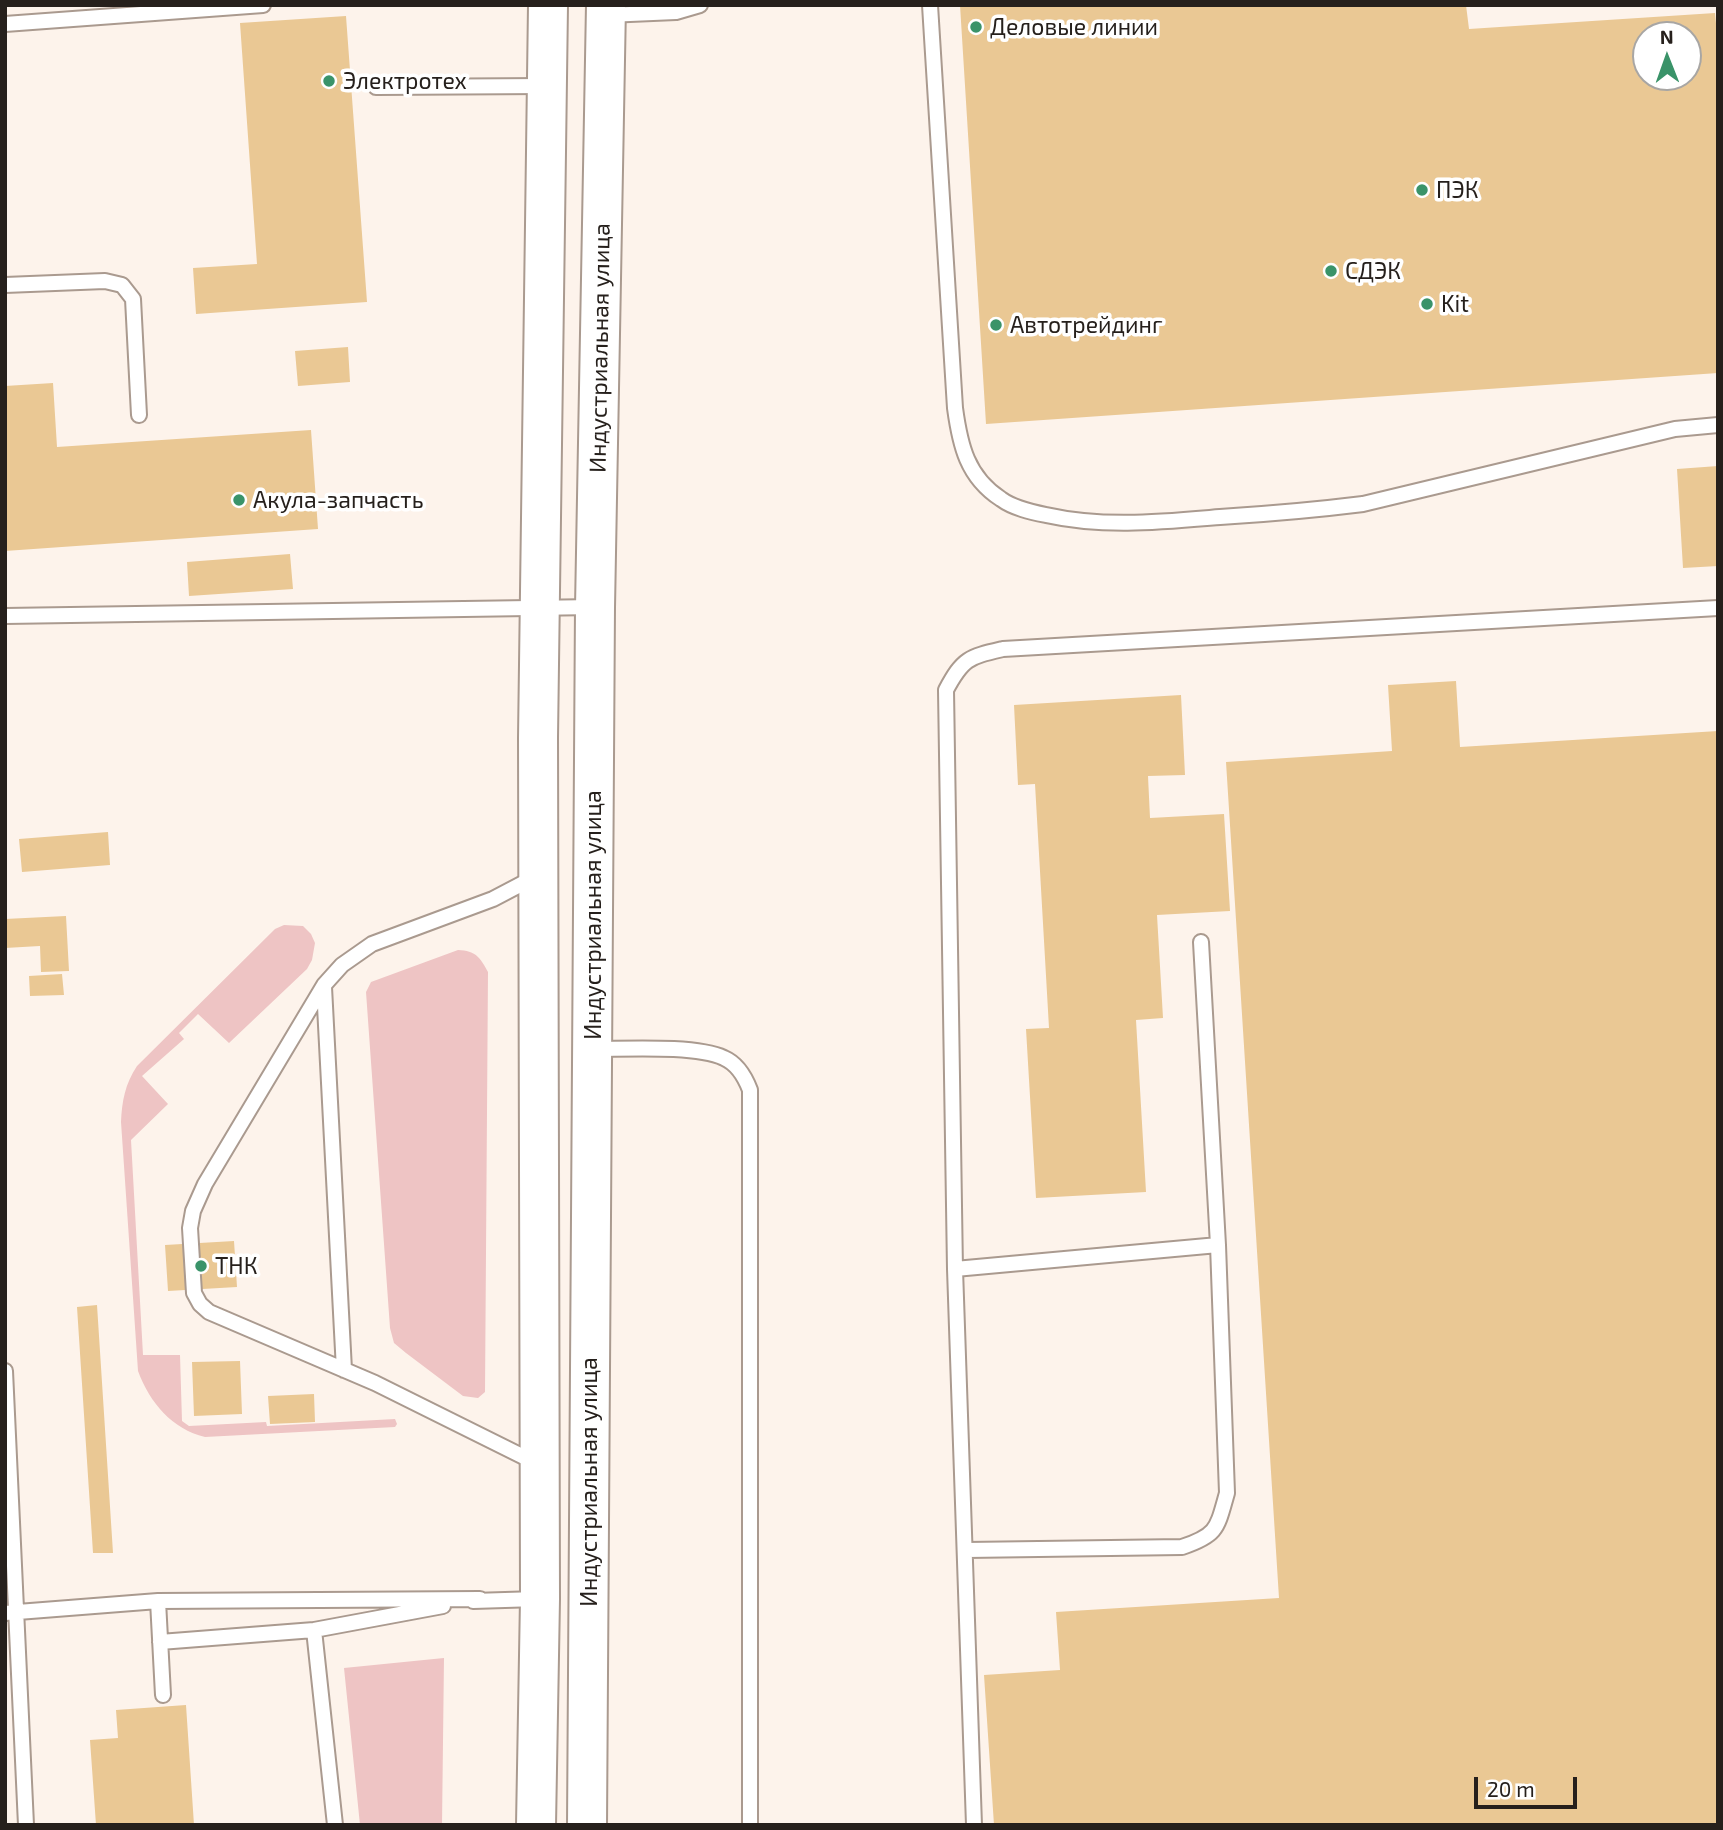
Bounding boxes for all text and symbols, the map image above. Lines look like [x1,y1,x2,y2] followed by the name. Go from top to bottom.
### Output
[990,13,1158,41] place label: Деловые линии
[968,19,984,35] marker: Деловые линии
[1632,21,1702,91] north arrow
[1660,25,1674,48] text: N
[343,67,467,95] place label: Электротех
[321,73,337,89] marker: Электротех
[1436,176,1478,204] place label: ПЭК
[1414,182,1430,198] marker: ПЭК
[584,223,616,473] street label: Индустриальная улица
[1345,257,1401,285] place label: СДЭК
[1323,263,1339,279] marker: СДЭК
[1441,290,1469,318] place label: Kit
[1419,296,1435,312] marker: Kit
[1010,311,1163,339] place label: Автотрейдинг
[988,317,1004,333] marker: Автотрейдинг
[253,486,423,514] place label: Акула-запчасть
[231,492,247,508] marker: Акула-запчасть
[579,790,607,1040] street label: Индустриальная улица
[215,1252,258,1280] place label: ТНК
[193,1258,209,1274] marker: ТНК
[575,1357,603,1607] street label: Индустриальная улица
[1478,1764,1581,1808] scale bar
[1487,1776,1535,1801] text: 20 m

